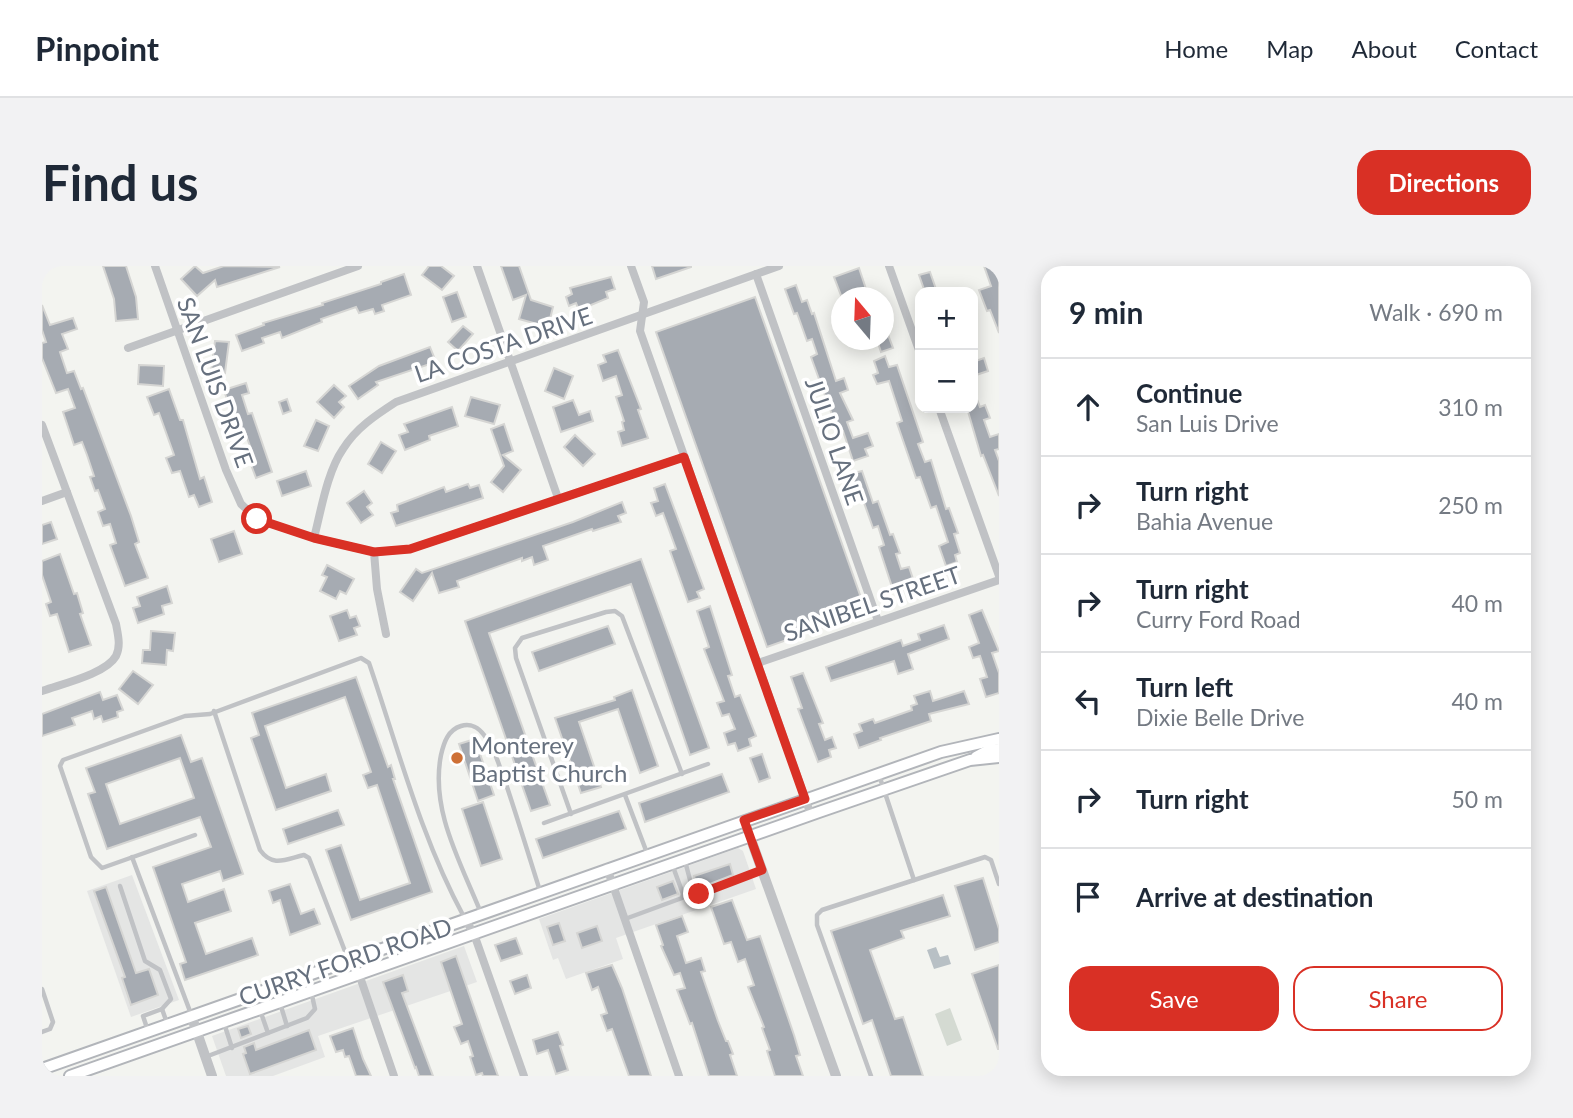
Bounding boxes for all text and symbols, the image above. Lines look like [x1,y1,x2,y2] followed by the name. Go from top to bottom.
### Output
[35,28,159,68] text: Pinpoint
[1164,34,1228,63] text: Home
[1266,34,1314,63] text: Map
[1352,34,1417,63] text: About
[1455,34,1538,63] text: Contact
[1357,150,1531,215] button: Directions
[42,153,199,211] text: Find us
[831,287,894,350] north arrow
[915,287,978,413] map controls
[915,287,978,350] button: +
[172,293,260,471] street label: SAN LUIS DRIVE
[1069,294,1143,330] text: 9 min
[1369,298,1503,326] text: Walk · 690 m
[410,300,596,388] street label: LA COSTA DRIVE
[915,350,978,413] button: −
[800,373,870,509] street label: JULIO LANE
[1136,377,1242,409] text: Continue
[1069,388,1107,426] icon: ahead
[1438,393,1503,421] text: 310 m
[1136,409,1279,437] text: San Luis Drive
[1136,475,1249,507] text: Turn right
[1069,486,1107,524] icon: right
[1438,491,1503,519] text: 250 m
[241,503,272,534] route start
[1136,507,1273,535] text: Bahia Avenue
[780,559,964,647] street label: SANIBEL STREET
[1136,573,1249,605] text: Turn right
[1069,584,1107,622] icon: right
[1452,589,1503,617] text: 40 m
[1136,605,1301,633] text: Curry Ford Road
[1136,671,1233,703] text: Turn left
[1069,682,1107,720] icon: left
[1452,687,1503,715] text: 40 m
[1136,703,1304,731] text: Dixie Belle Drive
[471,730,627,787] place label: Monterey Baptist Church
[449,750,465,766] marker: Monterey Baptist Church
[1069,780,1107,818] icon: right
[1136,783,1249,815] text: Turn right
[1452,785,1503,813] text: 50 m
[683,878,714,909] route end
[1069,878,1107,916] icon: arrive
[1136,881,1373,913] text: Arrive at destination
[235,911,455,1011] street label: CURRY FORD ROAD
[1069,966,1279,1031] button: Save
[1293,966,1503,1031] button: Share

